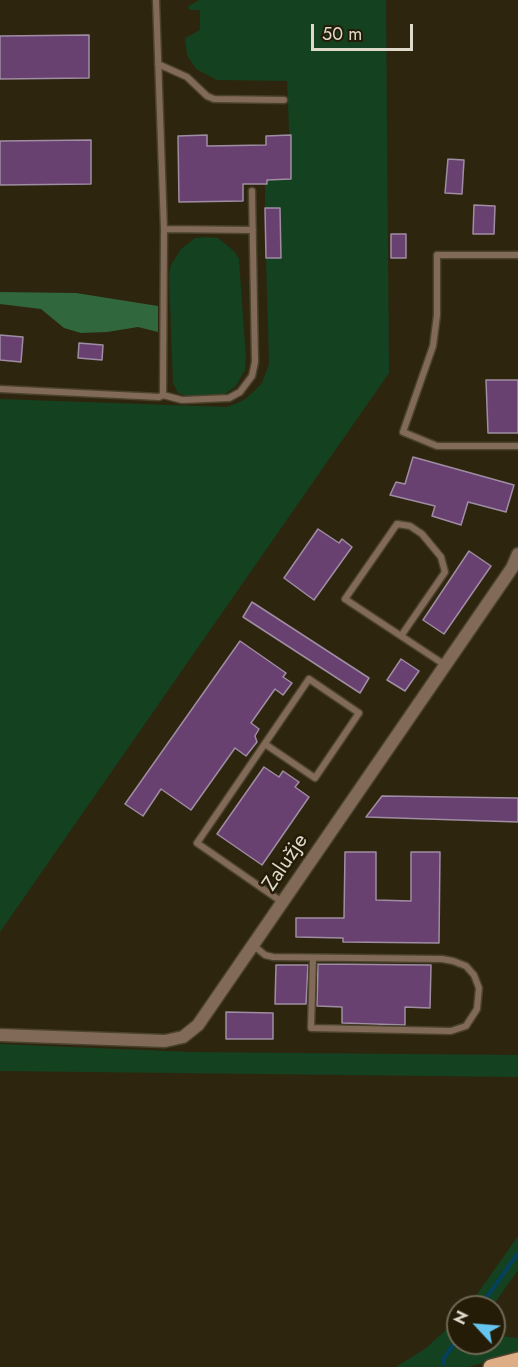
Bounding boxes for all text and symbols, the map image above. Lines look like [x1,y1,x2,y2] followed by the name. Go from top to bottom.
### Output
[314,12,416,50] scale bar
[322,21,362,47] text: 50 m
[258,830,314,896] street label: Zalužje
[446,1295,506,1355] north arrow
[448,1307,474,1329] text: N

